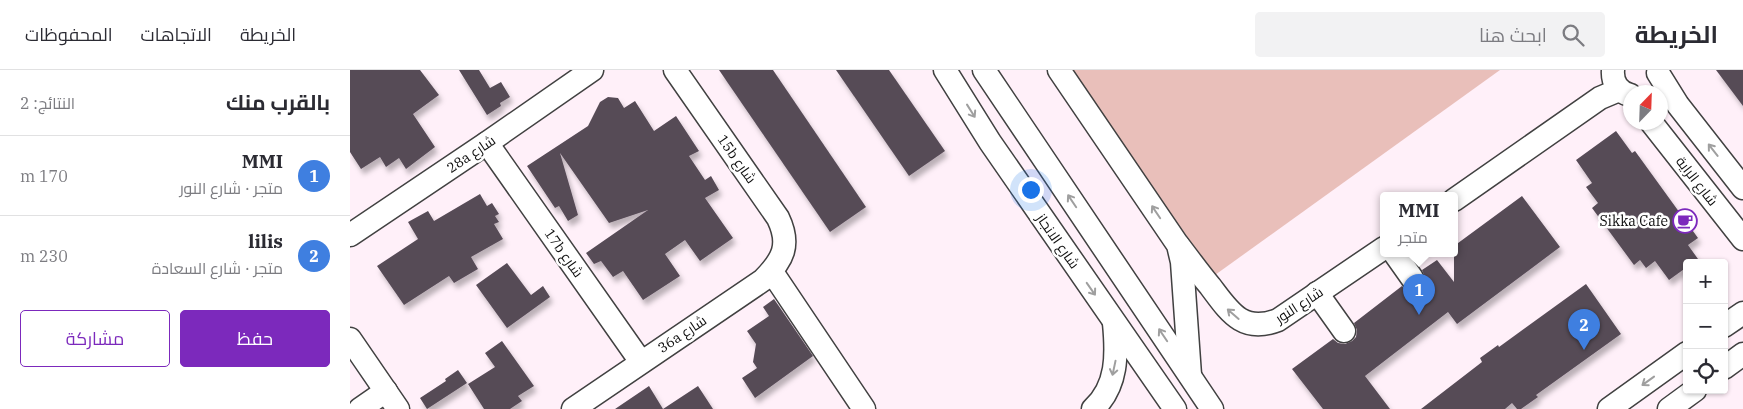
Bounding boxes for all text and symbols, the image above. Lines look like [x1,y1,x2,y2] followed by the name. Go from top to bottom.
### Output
[1255,12,1605,57] search box
[1635,18,1718,50] text: الخريطة
[1559,21,1587,49] icon: search
[25,23,113,46] text: المحفوظات
[141,23,212,46] text: الاتجاهات
[240,23,296,46] text: الخريطة
[1479,23,1547,47] text: ابحث هنا
[1623,85,1668,130] north arrow
[226,88,330,116] text: بالقرب منك
[20,93,75,113] text: النتائج: 2
[966,104,976,118] one-way arrow
[443,131,499,177] street label: 28a شارع
[714,131,760,187] street label: 15b شارع
[1708,143,1718,157] one-way arrow
[242,149,283,173] text: MMI
[1672,153,1722,209] street label: شارع الراية
[20,166,68,186] text: 170 m
[309,166,319,186] text: 1
[1018,177,1044,203] your location
[179,178,283,198] text: متجر · شارع النور
[1380,192,1458,257] popup
[1067,194,1077,208] one-way arrow
[1398,198,1440,222] text: MMI
[1151,206,1161,220] one-way arrow
[1672,208,1698,234] cafe icon: Sikka Cafe
[1032,209,1083,272] street label: شارع الانجاز
[1599,212,1668,230] place label: Sikka Cafe
[541,225,587,281] street label: 17b شارع
[1398,227,1428,247] text: متجر
[248,229,283,253] text: lilis
[20,246,68,266] text: 230 m
[309,246,319,266] text: 2
[152,258,283,278] text: متجر · شارع السعادة
[1683,259,1728,394] map controls
[1683,259,1728,304] button: +
[1403,274,1435,315] pin: 1
[1086,282,1096,296] one-way arrow
[1271,283,1326,328] street label: شارع النور
[1683,304,1728,349] button: −
[1227,308,1240,320] one-way arrow
[1568,309,1600,350] pin: 2
[20,310,170,367] button: مشاركة
[180,310,330,367] button: حفظ
[654,311,710,357] street label: 36a شارع
[1158,329,1168,343] one-way arrow
[1683,349,1728,394] button: locate
[1109,360,1118,376] one-way arrow
[1641,376,1655,386] one-way arrow

